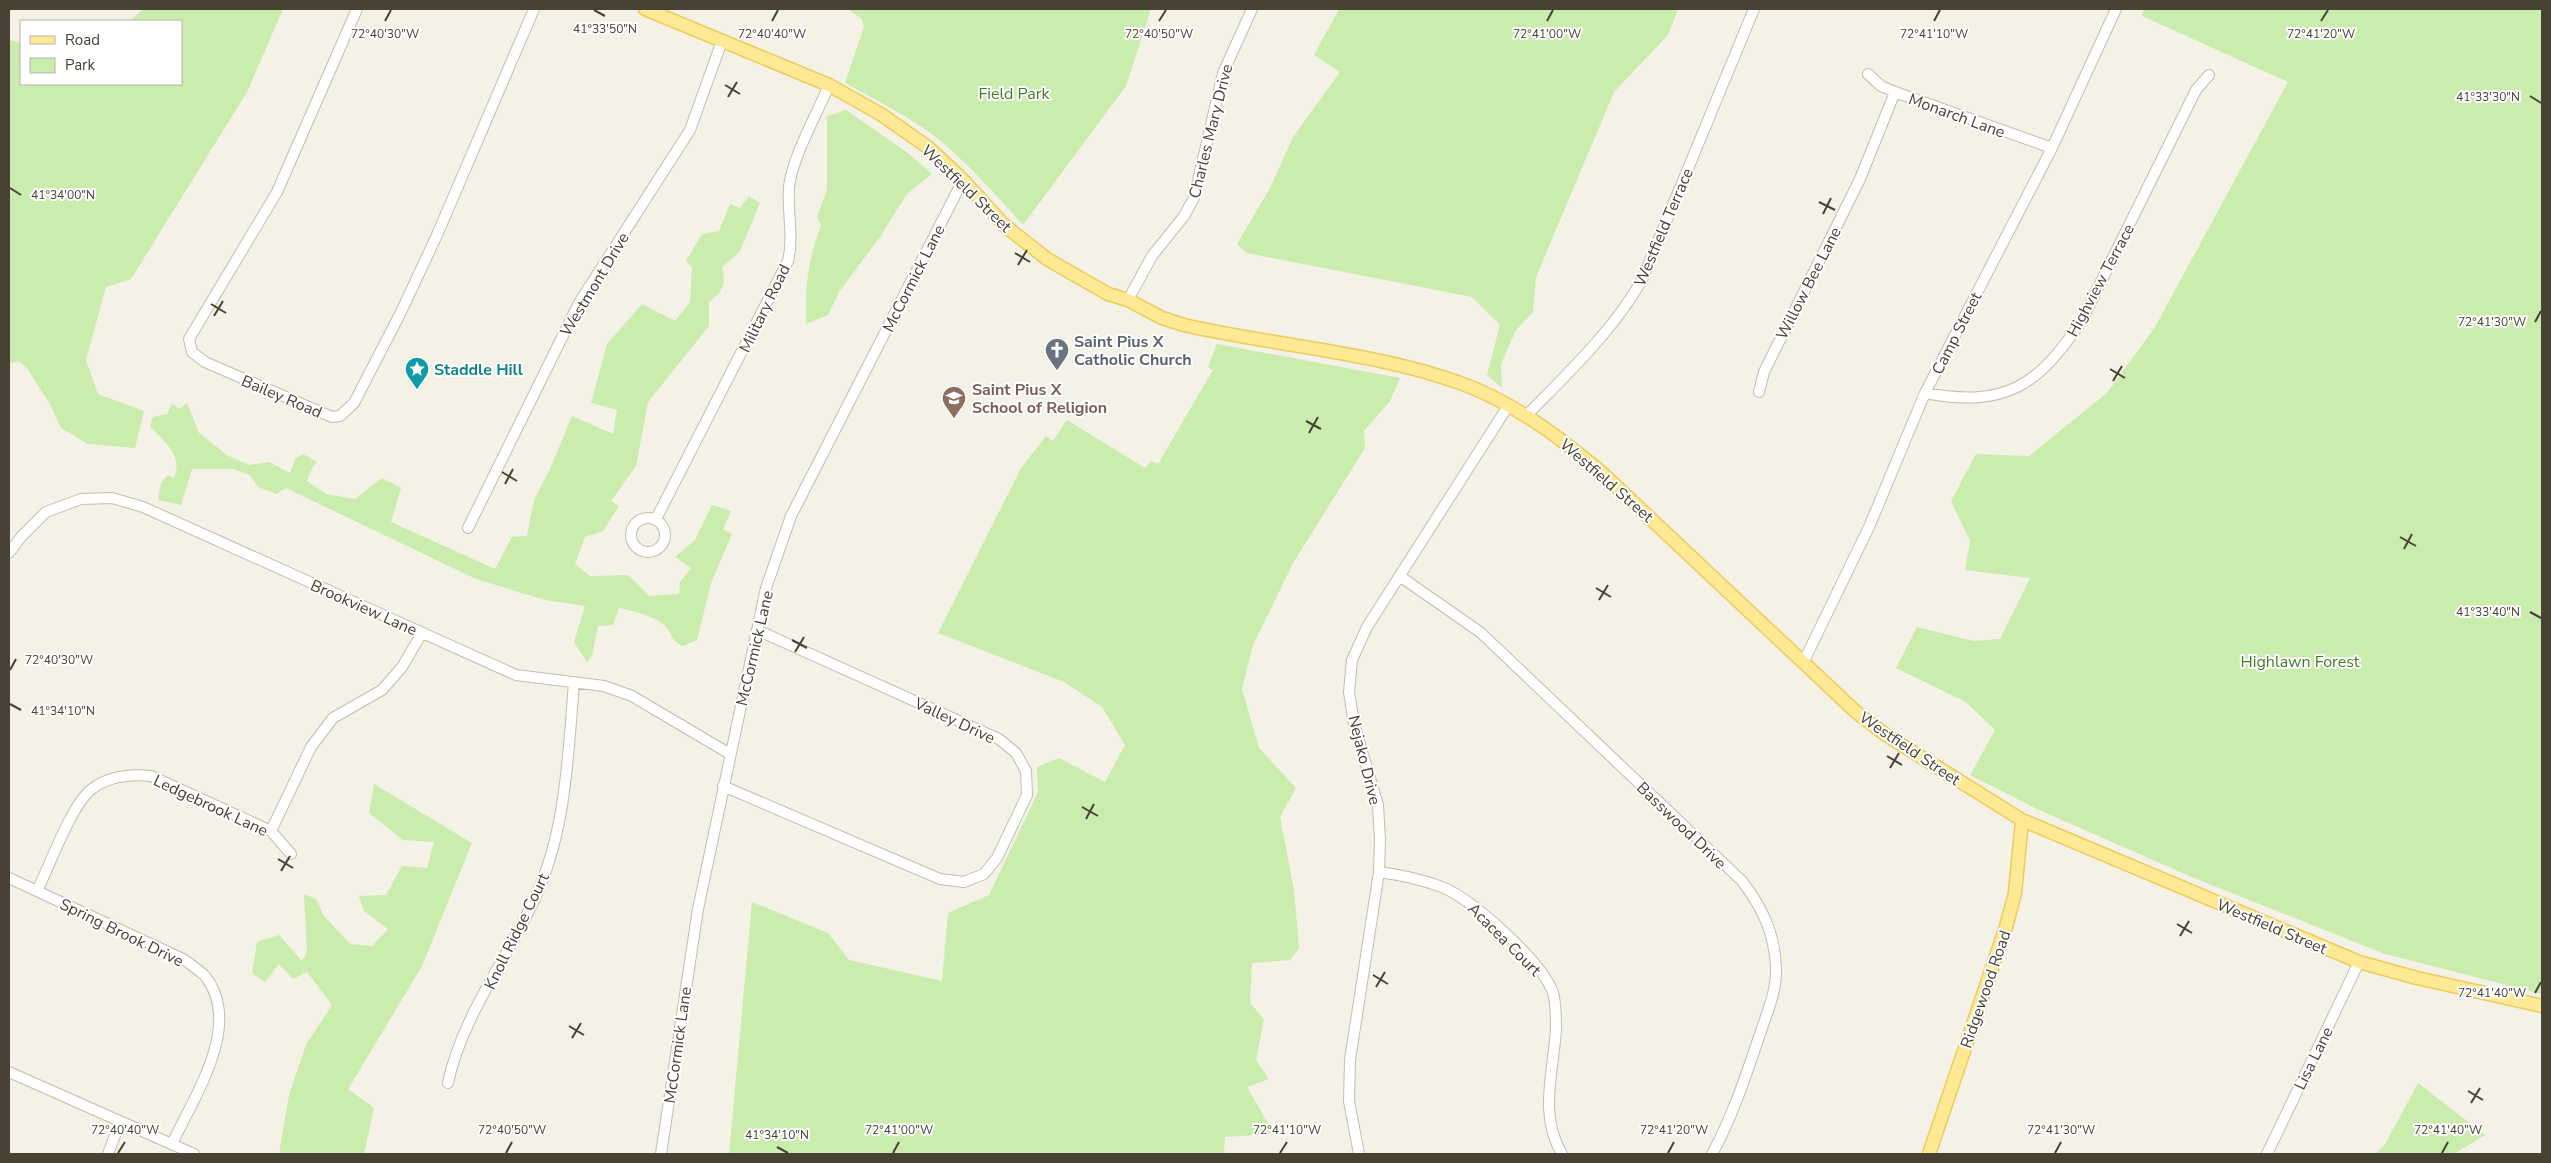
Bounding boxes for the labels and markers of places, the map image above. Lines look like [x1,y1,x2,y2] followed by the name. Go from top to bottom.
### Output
[1074,331,1192,371] place label: Saint Pius X Catholic Church
[1044,337,1070,371] church icon: Saint Pius X Catholic Church
[404,356,430,390] place icon: Staddle Hill
[434,359,523,381] place label: Staddle Hill
[972,379,1107,419] place label: Saint Pius X School of Religion
[941,385,967,419] school or university icon: Saint Pius X School of Religion

